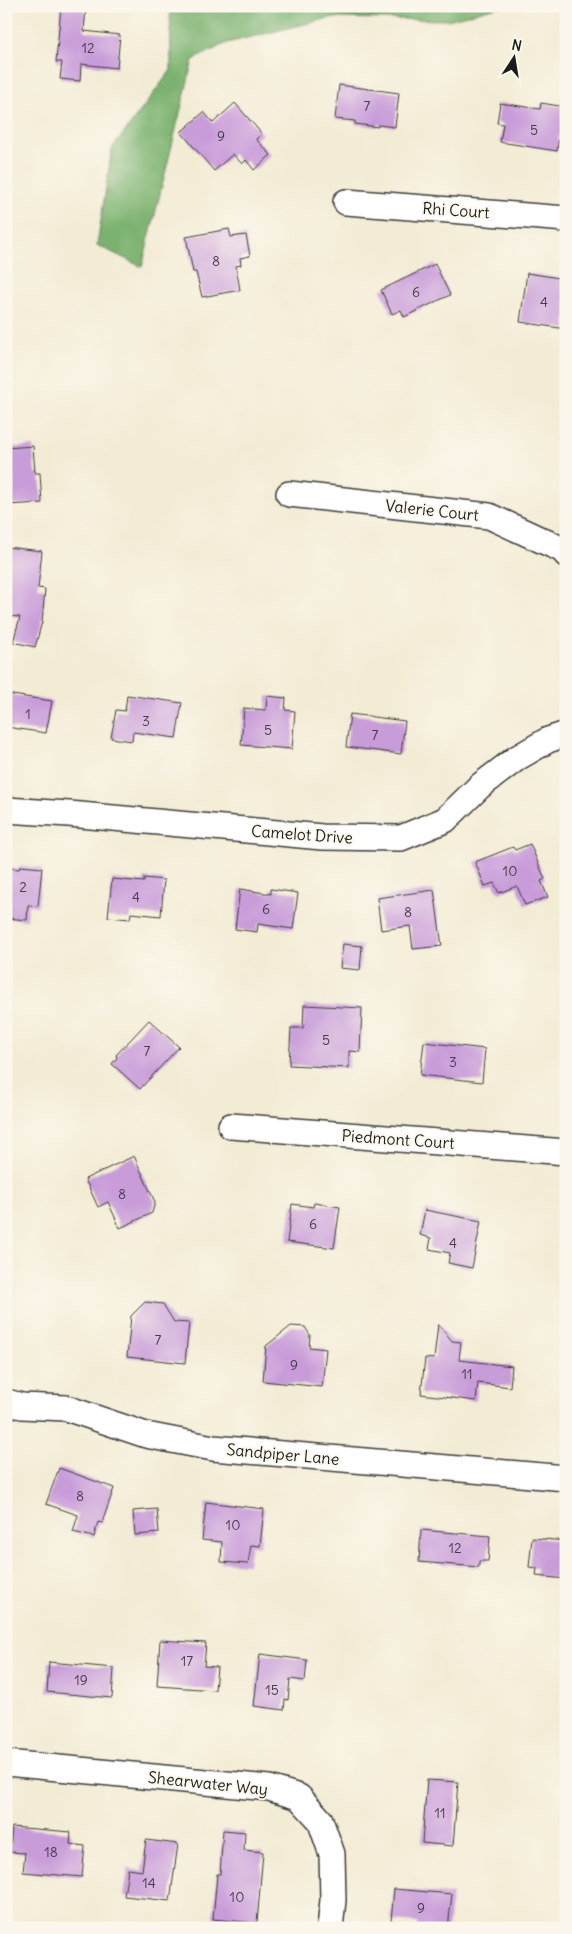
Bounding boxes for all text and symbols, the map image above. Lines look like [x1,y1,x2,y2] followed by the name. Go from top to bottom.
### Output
[490,32,540,82] north arrow
[510,35,523,55] text: N
[81,39,95,57] house number: 12
[364,97,371,115] house number: 7
[530,121,538,139] house number: 5
[217,127,225,145] house number: 9
[422,198,491,222] street label: Rhi Court
[212,252,220,270] house number: 8
[412,283,420,301] house number: 6
[540,293,548,311] house number: 4
[384,495,480,525] street label: Valerie Court
[25,705,31,723] house number: 1
[142,712,150,730] house number: 3
[264,721,272,739] house number: 5
[372,726,379,744] house number: 7
[251,820,353,848] street label: Camelot Drive
[503,862,517,880] house number: 10
[19,878,27,896] house number: 2
[132,888,140,906] house number: 4
[262,900,270,918] house number: 6
[404,903,412,921] house number: 8
[322,1031,330,1049] house number: 5
[144,1042,151,1060] house number: 7
[449,1053,457,1071] house number: 3
[341,1125,456,1153] street label: Piedmont Court
[118,1185,126,1203] house number: 8
[309,1215,317,1233] house number: 6
[449,1234,457,1252] house number: 4
[155,1331,162,1349] house number: 7
[290,1356,298,1374] house number: 9
[461,1365,473,1383] house number: 11
[226,1439,340,1469] street label: Sandpiper Lane
[76,1487,84,1505] house number: 8
[226,1516,240,1534] house number: 10
[448,1539,462,1557] house number: 12
[181,1652,193,1670] house number: 17
[74,1671,88,1689] house number: 19
[265,1681,279,1699] house number: 15
[147,1767,269,1799] street label: Shearwater Way
[434,1804,446,1822] house number: 11
[44,1843,58,1861] house number: 18
[142,1874,156,1892] house number: 14
[230,1888,244,1906] house number: 10
[417,1899,425,1917] house number: 9

